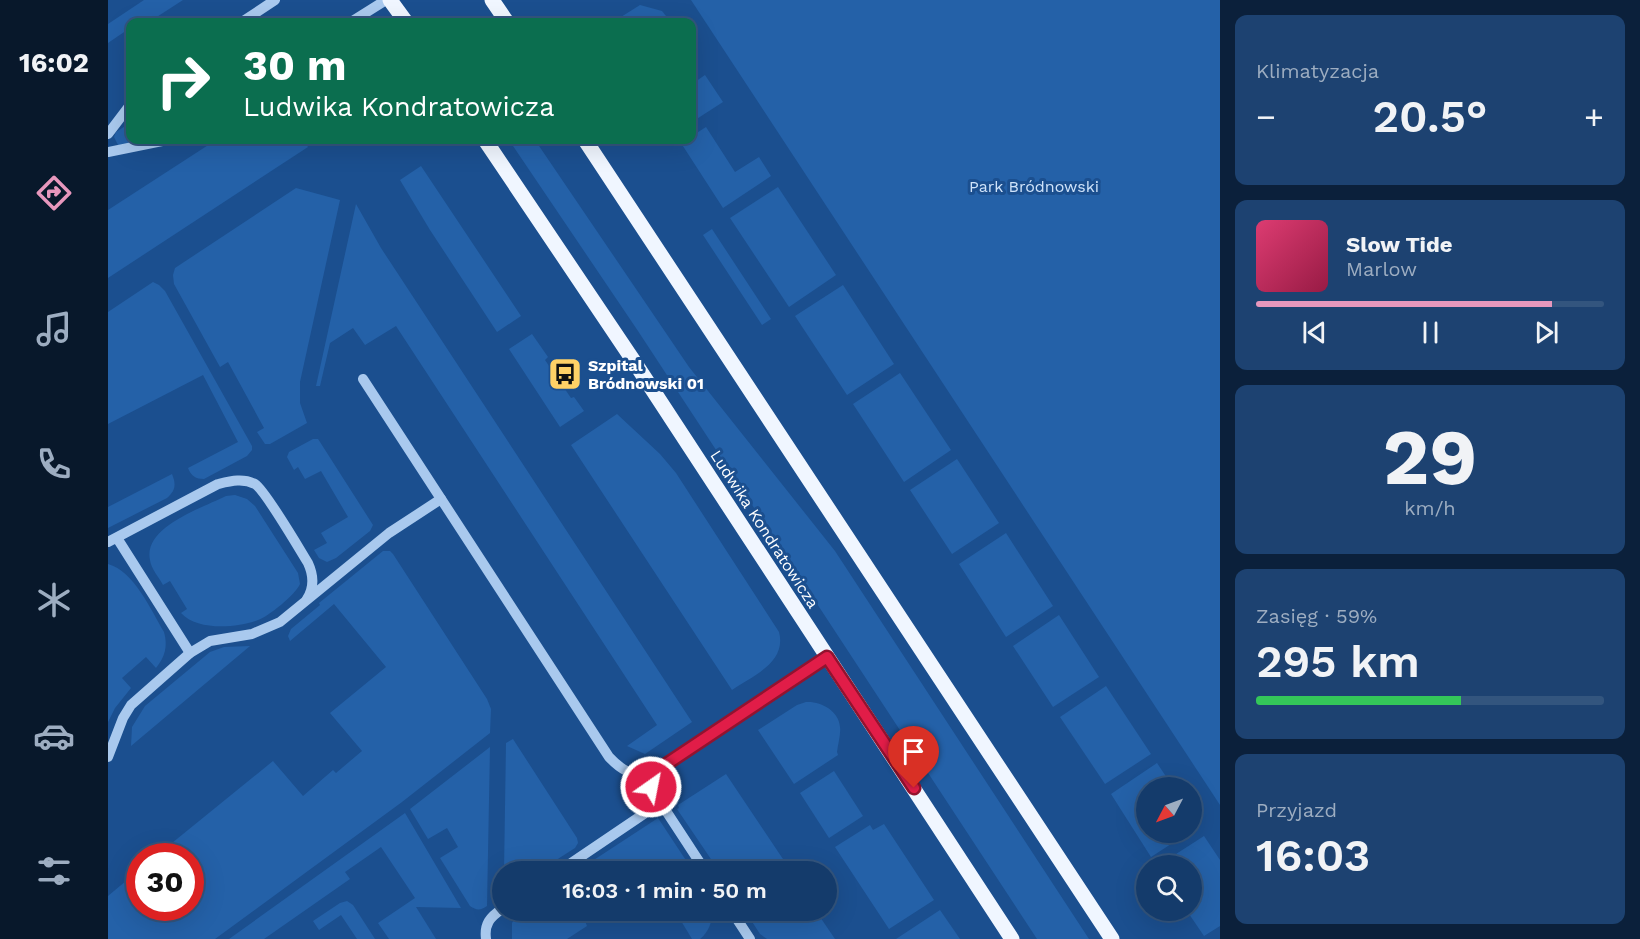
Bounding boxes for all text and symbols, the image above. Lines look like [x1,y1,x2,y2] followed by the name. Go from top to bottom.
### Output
[243,41,347,90] text: 30 m
[144,42,222,120] icon: right
[19,47,89,79] text: 16:02
[1256,59,1379,83] text: Klimatyzacja
[1372,90,1488,143] text: 20.5°
[243,91,555,123] text: Ludwika Kondratowicza
[1256,97,1276,136] text: −
[1584,97,1604,136] text: +
[33,172,75,214] icon: directions
[969,177,1099,196] park label: Park Bródnowski
[1346,232,1453,257] text: Slow Tide
[1346,257,1417,281] text: Marlow
[33,308,75,350] icon: music
[1298,316,1331,349] icon: previous
[1414,316,1447,349] icon: pause
[1530,316,1563,349] icon: next
[547,356,583,392] bus stop icon: Szpital Bródnowski 01
[588,356,704,393] place label: Szpital Bródnowski 01
[1383,411,1477,503] text: 29
[33,443,75,485] icon: phone
[706,447,823,612] street label: Ludwika Kondratowicza
[1404,496,1456,520] text: km/h
[33,579,75,621] icon: climate
[1256,604,1377,628] text: Zasięg · 59%
[1256,635,1420,688] text: 295 km
[33,715,75,757] icon: car
[888,726,939,788] pin
[897,735,930,768] icon: arrive
[619,755,683,819] position arrow
[1136,777,1202,843] north arrow
[1136,777,1202,921] map controls
[1256,798,1337,822] text: Przyjazd
[1256,829,1370,882] text: 16:03
[126,843,204,921] speed limit sign: 30
[33,850,75,892] icon: filters
[1136,855,1202,921] button: search
[562,878,767,903] text: 16:03 · 1 min · 50 m

